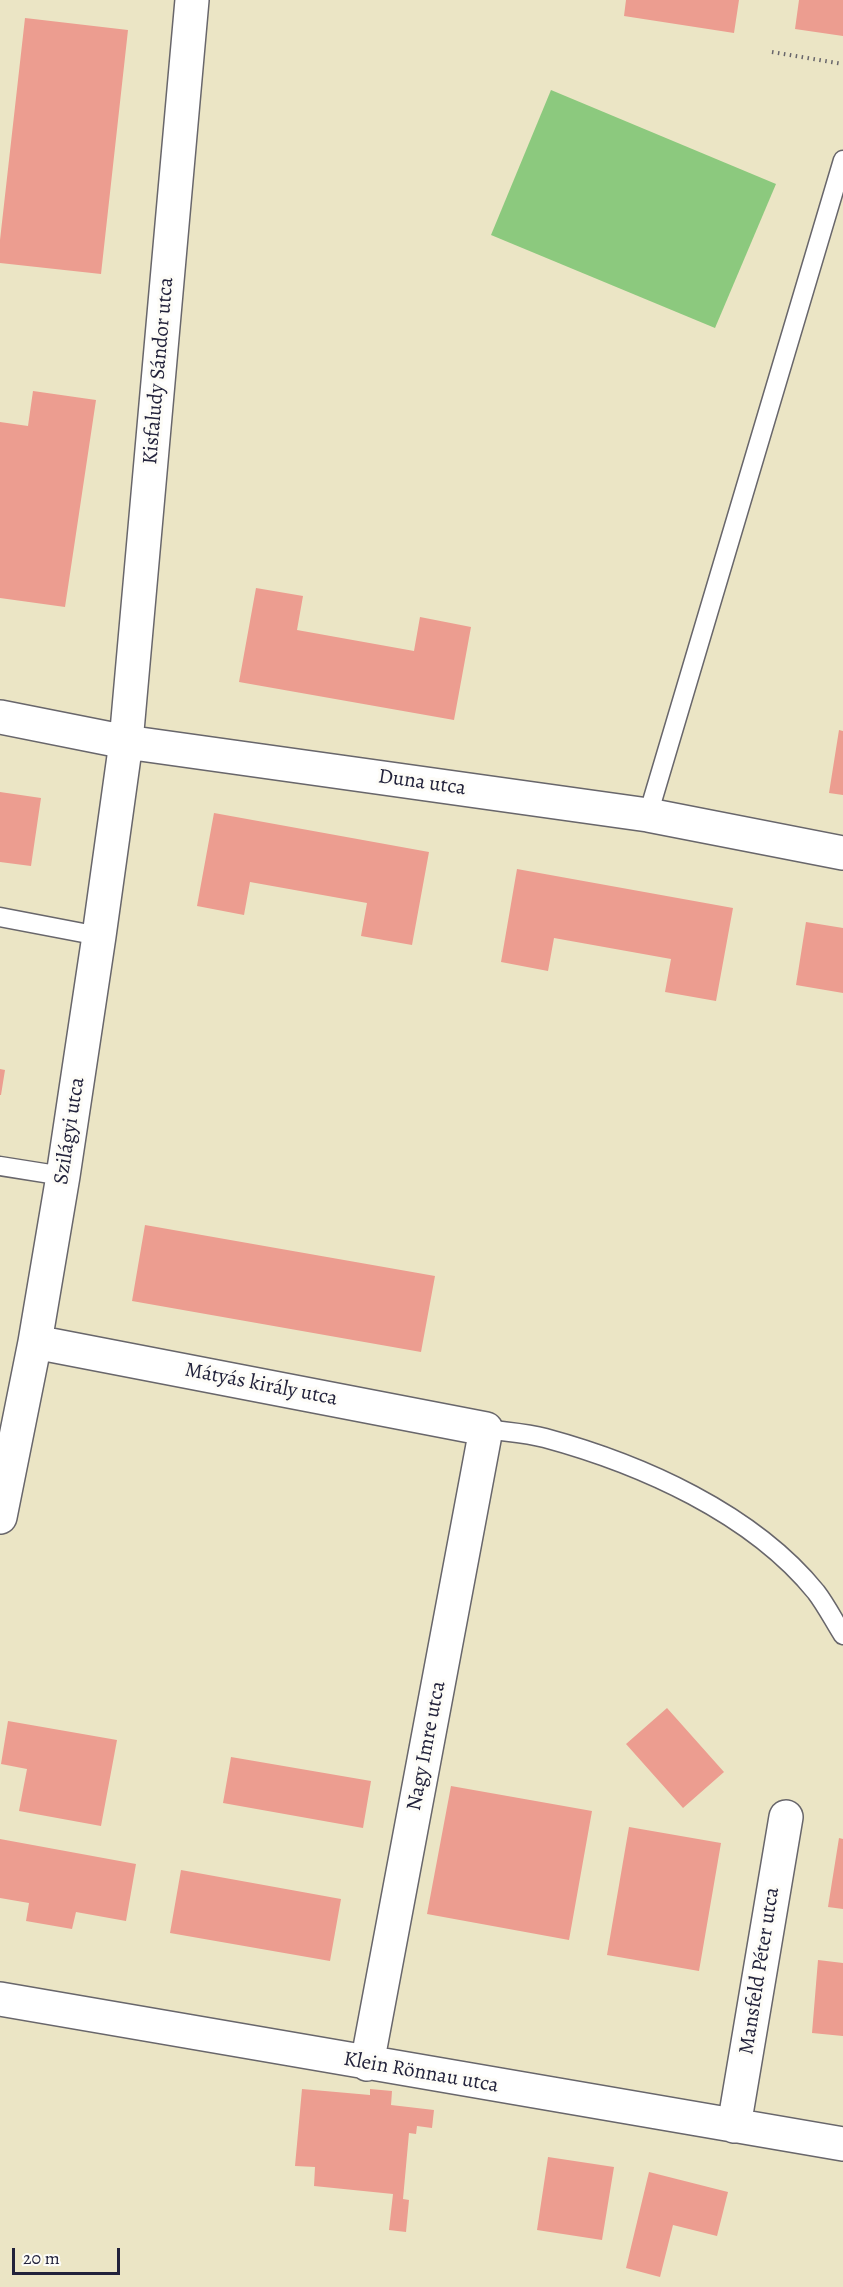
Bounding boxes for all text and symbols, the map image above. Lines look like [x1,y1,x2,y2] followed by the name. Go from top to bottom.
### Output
[138,276,180,466] street label: Kisfaludy Sándor utca
[377,764,467,802] street label: Duna utca
[49,1076,91,1186] street label: Szilágyi utca
[182,1358,340,1412] street label: Mátyás király utca
[402,1679,452,1813] street label: Nagy Imre utca
[734,1885,786,2057] street label: Mansfeld Péter utca
[341,2047,501,2099] street label: Klein Rönnau utca
[15,2236,123,2274] scale bar
[23,2246,60,2270] text: 20 m

